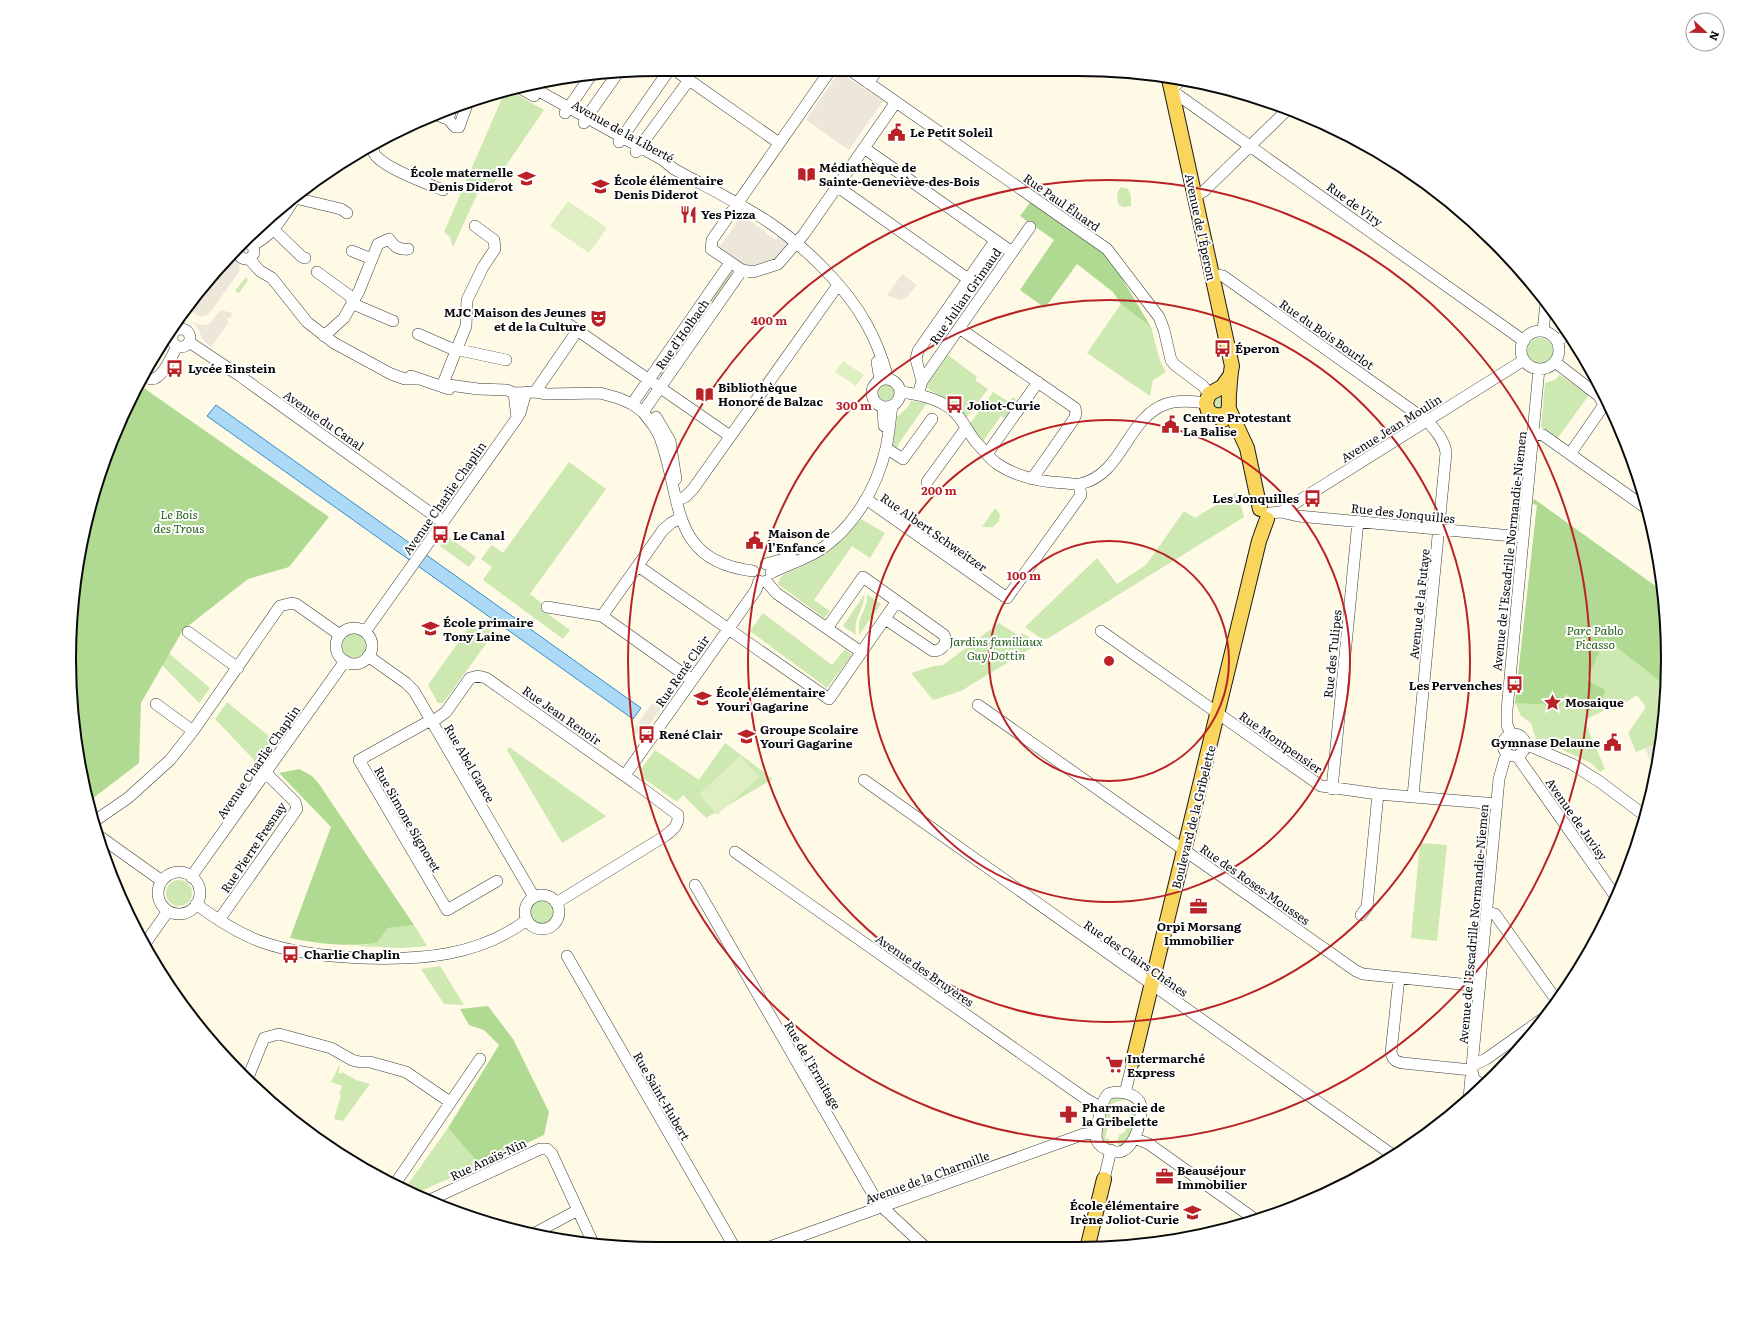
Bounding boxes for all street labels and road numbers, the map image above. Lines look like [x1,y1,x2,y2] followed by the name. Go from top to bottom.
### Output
[568,95,678,167] street label: Avenue de la Liberté
[1020,169,1105,236] street label: Rue Paul Éluard
[1181,172,1221,282] street label: Avenue de l'Éperon
[1323,177,1387,231] street label: Rue de Viry
[925,243,1006,348] street label: Rue Julian Grimaud
[651,295,713,373] street label: Rue d'Holbach
[1276,295,1378,374] street label: Rue du Bois Bourlot
[280,385,368,455] street label: Avenue du Canal
[1337,390,1445,466] street label: Avenue Jean Moulin
[1487,430,1531,672] street label: Avenue de l'Escadrille Normandie-Niemen
[398,438,490,558] street label: Avenue Charlie Chaplin
[877,488,991,576] street label: Rue Albert Schweitzer
[1350,499,1457,527] street label: Rue des Jonquilles
[1404,548,1434,660] street label: Avenue de la Futaye
[1318,608,1346,699] street label: Rue des Tulipes
[651,631,714,710] street label: Rue René Clair
[519,681,605,749] street label: Rue Jean Renoir
[212,702,304,822] street label: Avenue Charlie Chaplin
[1236,707,1326,778] street label: Rue Montpensier
[440,720,500,806] street label: Rue Abel Gance
[1166,743,1220,891] street label: Boulevard de la Gribelette
[370,763,446,875] street label: Rue Simone Signoret
[1542,774,1612,864] street label: Avenue de Juvisy
[216,798,290,896] street label: Rue Pierre Fresnay
[1454,803,1492,1045] street label: Avenue de l'Escadrille Normandie-Niemen
[1196,839,1314,929] street label: Rue des Roses-Mousses
[1080,915,1192,1001] street label: Rue des Clairs Chênes
[872,929,978,1011] street label: Avenue des Bruyères
[780,1017,846,1113] street label: Rue de l'Ermitage
[629,1048,695,1144] street label: Rue Saint-Hubert
[447,1133,529,1185] street label: Rue Anaïs-Nin
[862,1146,992,1208] street label: Avenue de la Charmille

